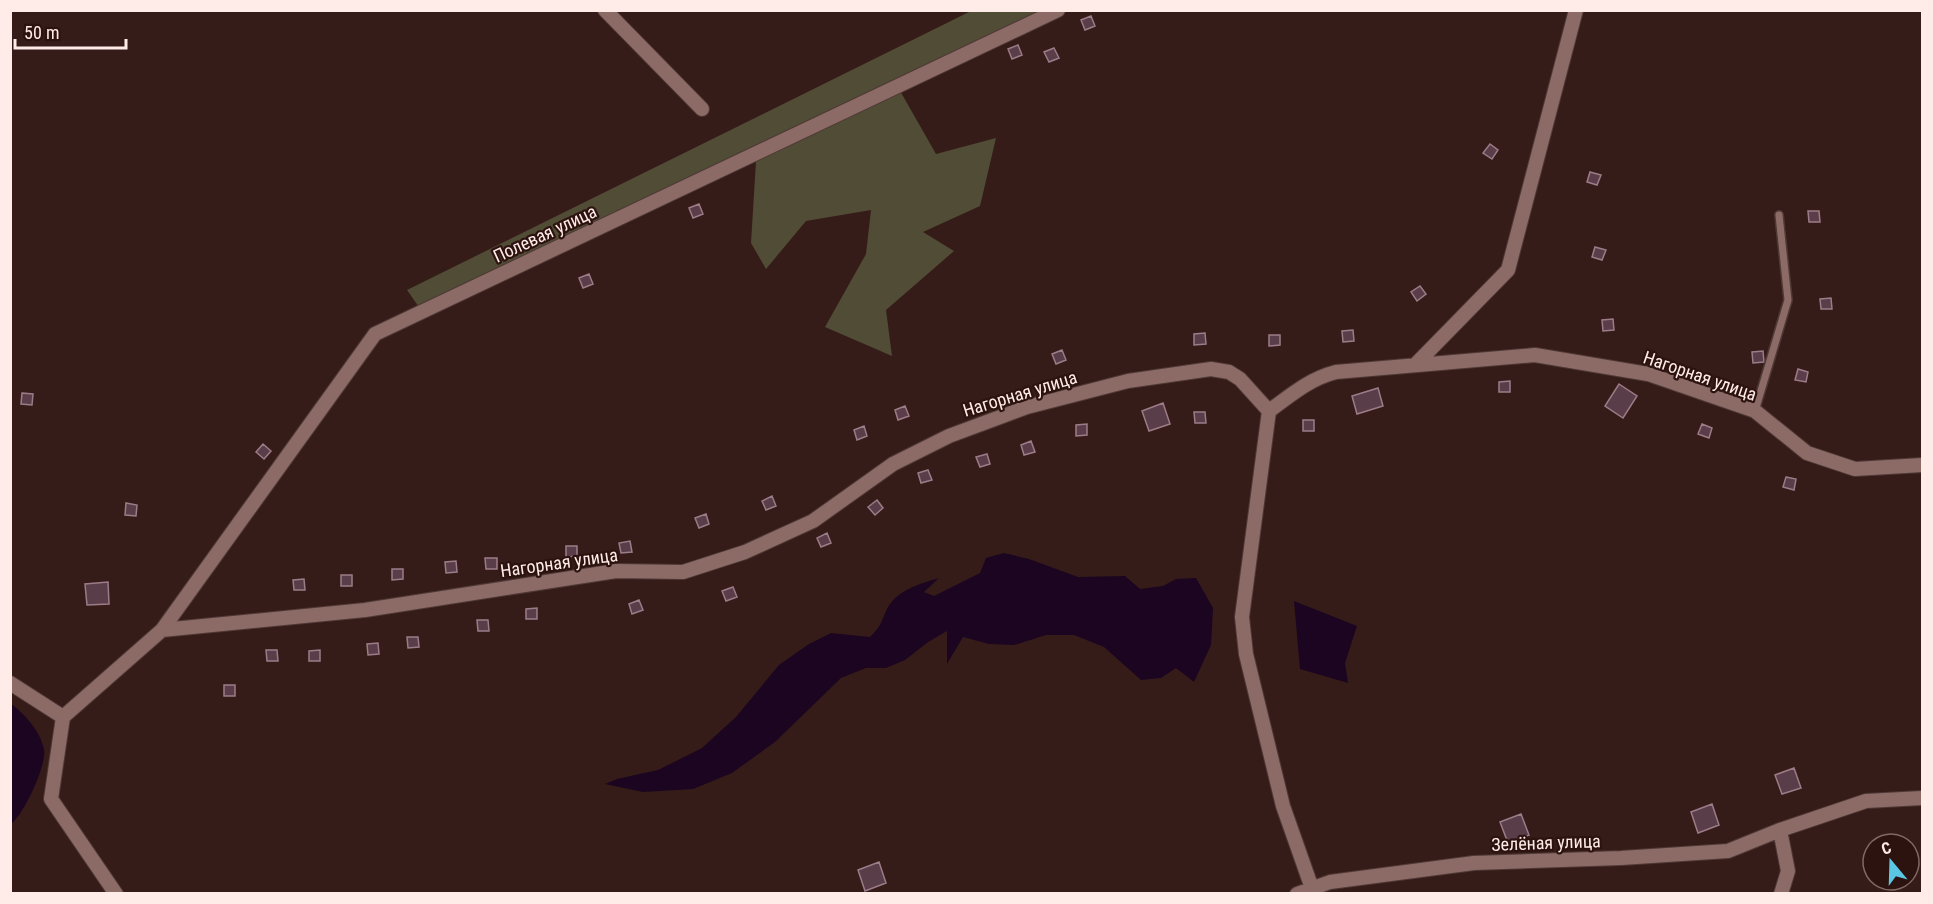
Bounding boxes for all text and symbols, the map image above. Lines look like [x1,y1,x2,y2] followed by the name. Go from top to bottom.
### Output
[15,12,126,50] scale bar
[24,22,59,43] text: 50 m
[490,200,600,267] street label: Полевая улица
[1641,346,1760,405] street label: Нагорная улица
[960,366,1080,421] street label: Нагорная улица
[499,544,619,581] street label: Нагорная улица
[1491,830,1601,855] street label: Зелёная улица
[1861,832,1921,892] north arrow
[1879,838,1894,859] text: С

